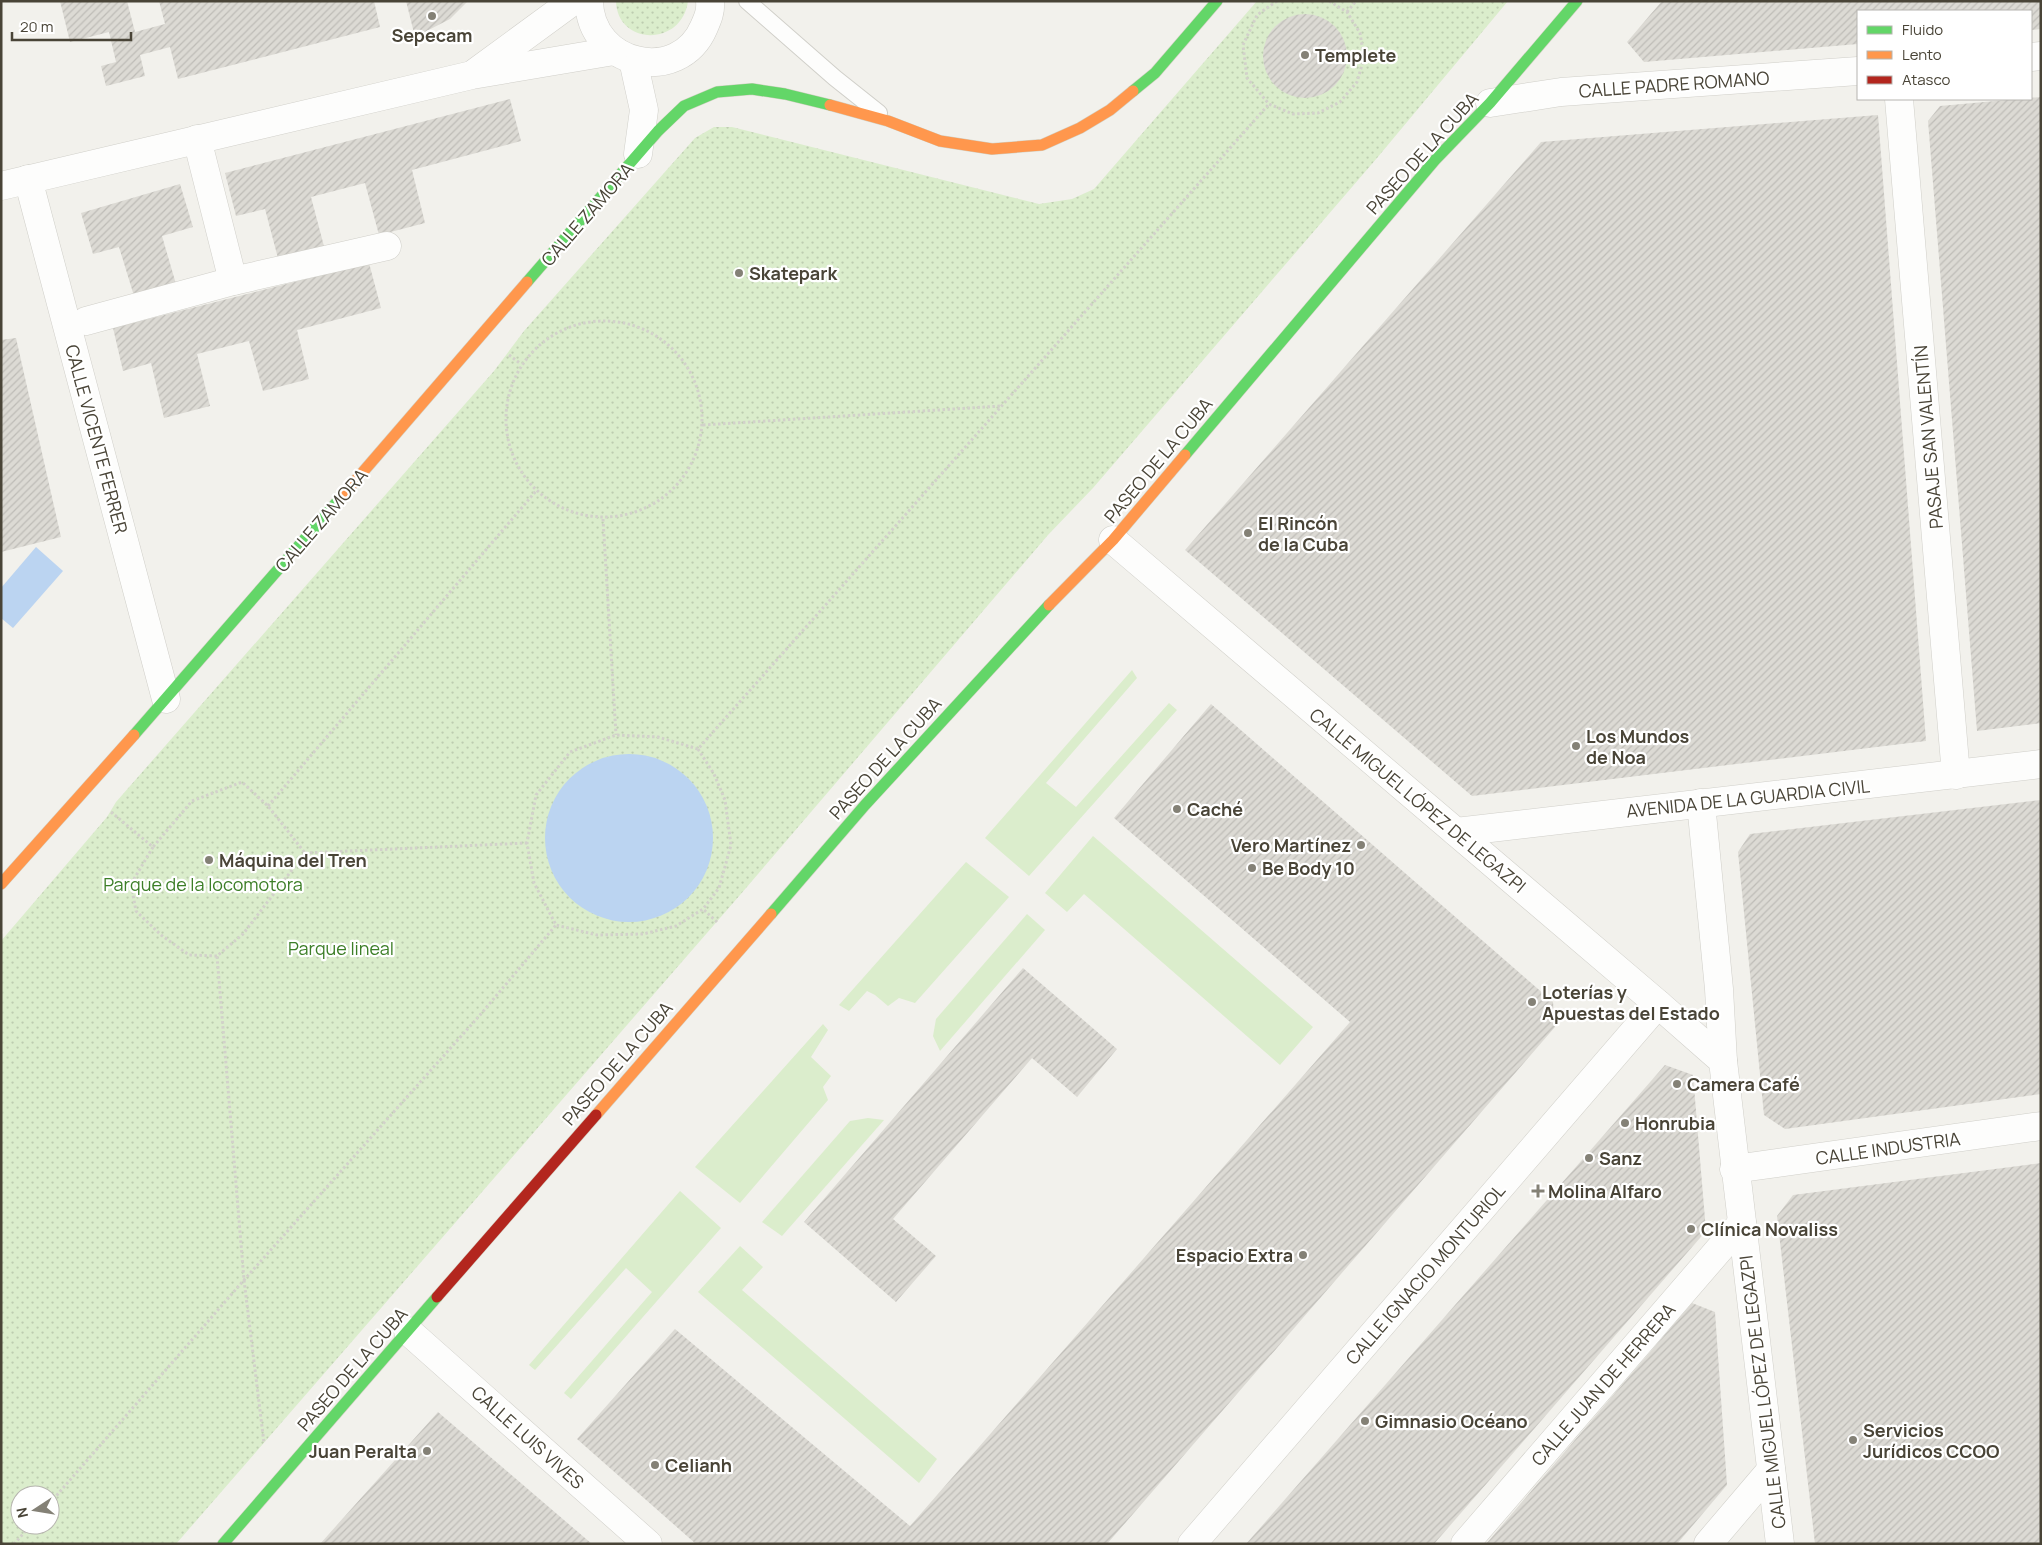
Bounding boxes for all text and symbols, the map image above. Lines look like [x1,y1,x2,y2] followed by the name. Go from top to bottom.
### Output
[12,10,131,42] scale bar
[426,10,438,22] marker: Sepecam
[1857,10,2032,100] legend
[20,16,53,37] text: 20 m
[1902,19,1943,40] text: Fluido
[391,23,473,47] place label: Sepecam
[1315,43,1396,67] place label: Templete
[1902,44,1942,65] text: Lento
[1299,49,1311,61] marker: Templete
[1578,65,1770,103] street label: CALLE PADRE ROMANO
[1902,69,1950,90] text: Atasco
[1361,86,1484,219] street label: PASEO DE LA CUBA
[535,157,639,271] street label: CALLE ZAMORA
[749,261,838,285] place label: Skatepark
[733,267,745,279] marker: Skatepark
[60,342,134,536] street label: CALLE VICENTE FERRER
[1908,344,1948,530] street label: PASAJE SAN VALENTÍN
[1098,392,1218,528] street label: PASEO DE LA CUBA
[269,463,373,577] street label: CALLE ZAMORA
[1258,511,1349,556] place label: El Rincón de la Cuba
[1242,527,1254,539] marker: El Rincón de la Cuba
[824,691,947,824] street label: PASEO DE LA CUBA
[1305,702,1531,898] street label: CALLE MIGUEL LÓPEZ DE LEGAZPI
[1586,724,1690,769] place label: Los Mundos de Noa
[1570,740,1582,752] marker: Los Mundos de Noa
[1625,773,1871,823] street label: AVENIDA DE LA GUARDIA CIVIL
[1187,797,1243,821] place label: Caché
[1171,803,1183,815] marker: Caché
[1231,833,1351,857] place label: Vero Martínez
[1355,839,1367,851] marker: Vero Martínez
[219,848,367,872] place label: Máquina del Tren
[203,854,215,866] marker: Máquina del Tren
[1262,856,1355,880] place label: Be Body 10
[1246,862,1258,874] marker: Be Body 10
[103,872,303,896] park label: Parque de la locomotora
[288,936,394,960] park label: Parque lineal
[1542,980,1720,1025] place label: Loterías y Apuestas del Estado
[557,996,678,1130] street label: PASEO DE LA CUBA
[1526,996,1538,1008] marker: Loterías y Apuestas del Estado
[1687,1072,1800,1096] place label: Camera Café
[1671,1078,1683,1090] marker: Camera Café
[1635,1111,1715,1135] place label: Honrubia
[1619,1117,1631,1129] marker: Honrubia
[1814,1126,1962,1170] street label: CALLE INDUSTRIA
[1599,1146,1642,1170] place label: Sanz
[1583,1152,1595,1164] marker: Sanz
[1340,1179,1510,1369] street label: CALLE IGNACIO MONTURIOL
[1548,1179,1662,1203] place label: Molina Alfaro
[1532,1185,1544,1197] marker: Molina Alfaro
[1701,1217,1838,1241] place label: Clínica Novaliss
[1685,1223,1697,1235] marker: Clínica Novaliss
[1176,1243,1293,1267] place label: Espacio Extra
[1297,1249,1309,1261] marker: Espacio Extra
[1733,1254,1791,1530] street label: CALLE MIGUEL LÓPEZ DE LEGAZPI
[1526,1297,1681,1470] street label: CALLE JUAN DE HERRERA
[292,1302,413,1436] street label: PASEO DE LA CUBA
[467,1380,589,1494] street label: CALLE LUIS VIVES
[1375,1409,1528,1433] place label: Gimnasio Océano
[1359,1415,1371,1427] marker: Gimnasio Océano
[1863,1418,2000,1463] place label: Servicios Jurídicos CCOO
[1847,1434,1859,1446] marker: Servicios Jurídicos CCOO
[309,1439,417,1463] place label: Juan Peralta
[421,1445,433,1457] marker: Juan Peralta
[665,1453,732,1477] place label: Celianh
[649,1459,661,1471] marker: Celianh
[10,1485,60,1535] north arrow
[11,1506,32,1520] text: N

